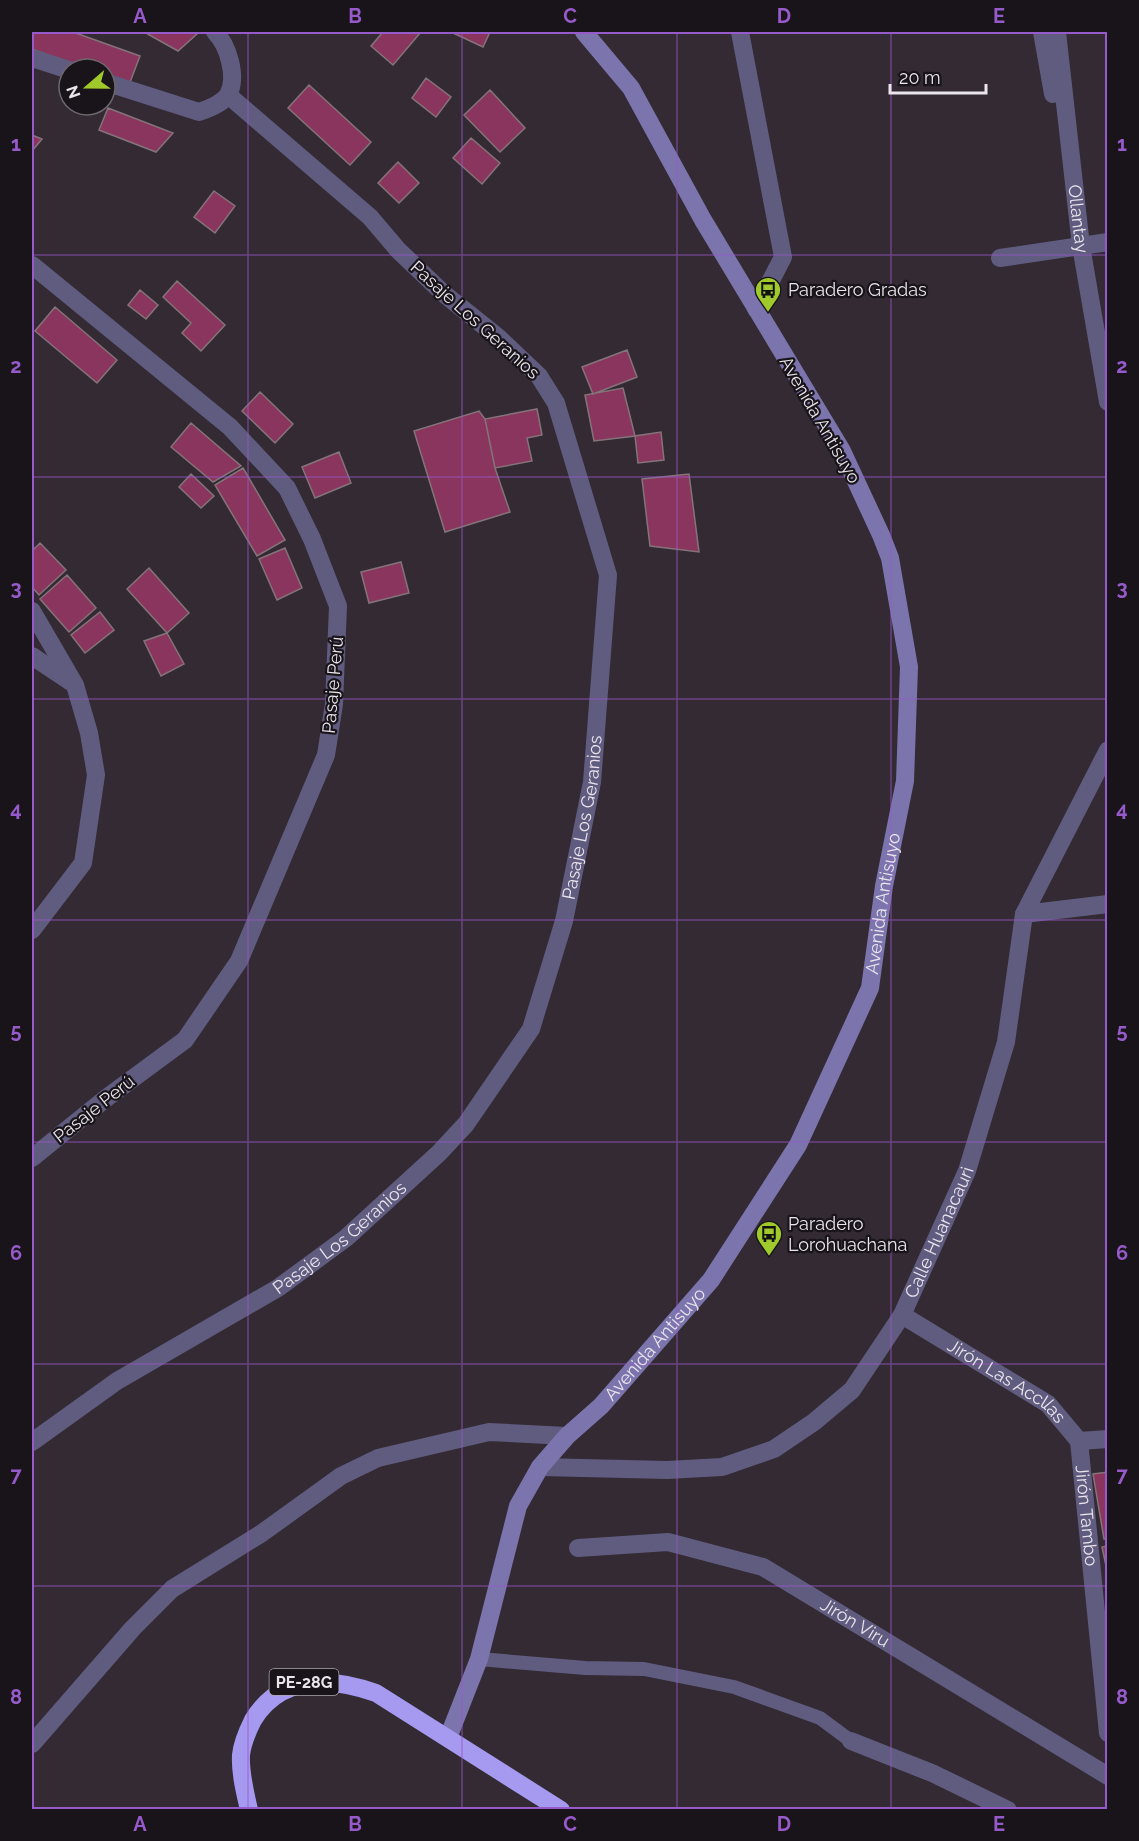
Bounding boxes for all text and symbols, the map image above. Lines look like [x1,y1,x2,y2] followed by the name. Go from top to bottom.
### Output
[133,4,147,28] text: A
[348,4,362,28] text: B
[563,4,577,28] text: C
[777,4,791,28] text: D
[993,4,1005,28] text: E
[57,57,117,117] north arrow
[890,57,986,95] scale bar
[899,67,941,88] text: 20 m
[62,83,84,101] text: N
[11,132,21,156] text: 1
[1117,132,1127,156] text: 1
[1064,183,1093,255] street label: Ollantay
[407,256,544,383] street label: Pasaje Los Geranios
[753,275,783,313] bus stop icon: Paradero Gradas
[788,279,927,300] place label: Paradero Gradas
[776,353,865,487] street label: Avenida Antisuyo
[10,354,22,378] text: 2
[1116,354,1128,378] text: 2
[10,576,22,600] text: 3
[1116,576,1128,600] text: 3
[318,636,347,734] street label: Pasaje Perú
[558,734,606,901] street label: Pasaje Los Geranios
[10,797,22,821] text: 4
[1116,797,1128,821] text: 4
[861,831,904,976] street label: Avenida Antisuyo
[10,1019,22,1043] text: 5
[1116,1019,1128,1043] text: 5
[49,1070,138,1147] street label: Pasaje Perú
[900,1164,978,1301] street label: Calle Huanacauri
[268,1177,411,1298] street label: Pasaje Los Geranios
[788,1213,907,1255] place label: Paradero Lorohuachana
[754,1219,784,1257] bus stop icon: Paradero Lorohuachana
[10,1241,22,1265] text: 6
[1116,1241,1128,1265] text: 6
[600,1283,710,1405] street label: Avenida Antisuyo
[944,1334,1071,1427] street label: Jirón Las Accllas
[10,1463,22,1487] text: 7
[1116,1463,1128,1487] text: 7
[1071,1464,1102,1567] street label: Jirón Tambo
[817,1593,894,1651] street label: Jirón Viru
[270,1669,338,1695] road number: PE-28G
[10,1685,22,1709] text: 8
[1116,1685,1128,1709] text: 8
[133,1812,147,1836] text: A
[348,1812,362,1836] text: B
[563,1812,577,1836] text: C
[777,1812,791,1836] text: D
[993,1812,1005,1836] text: E

